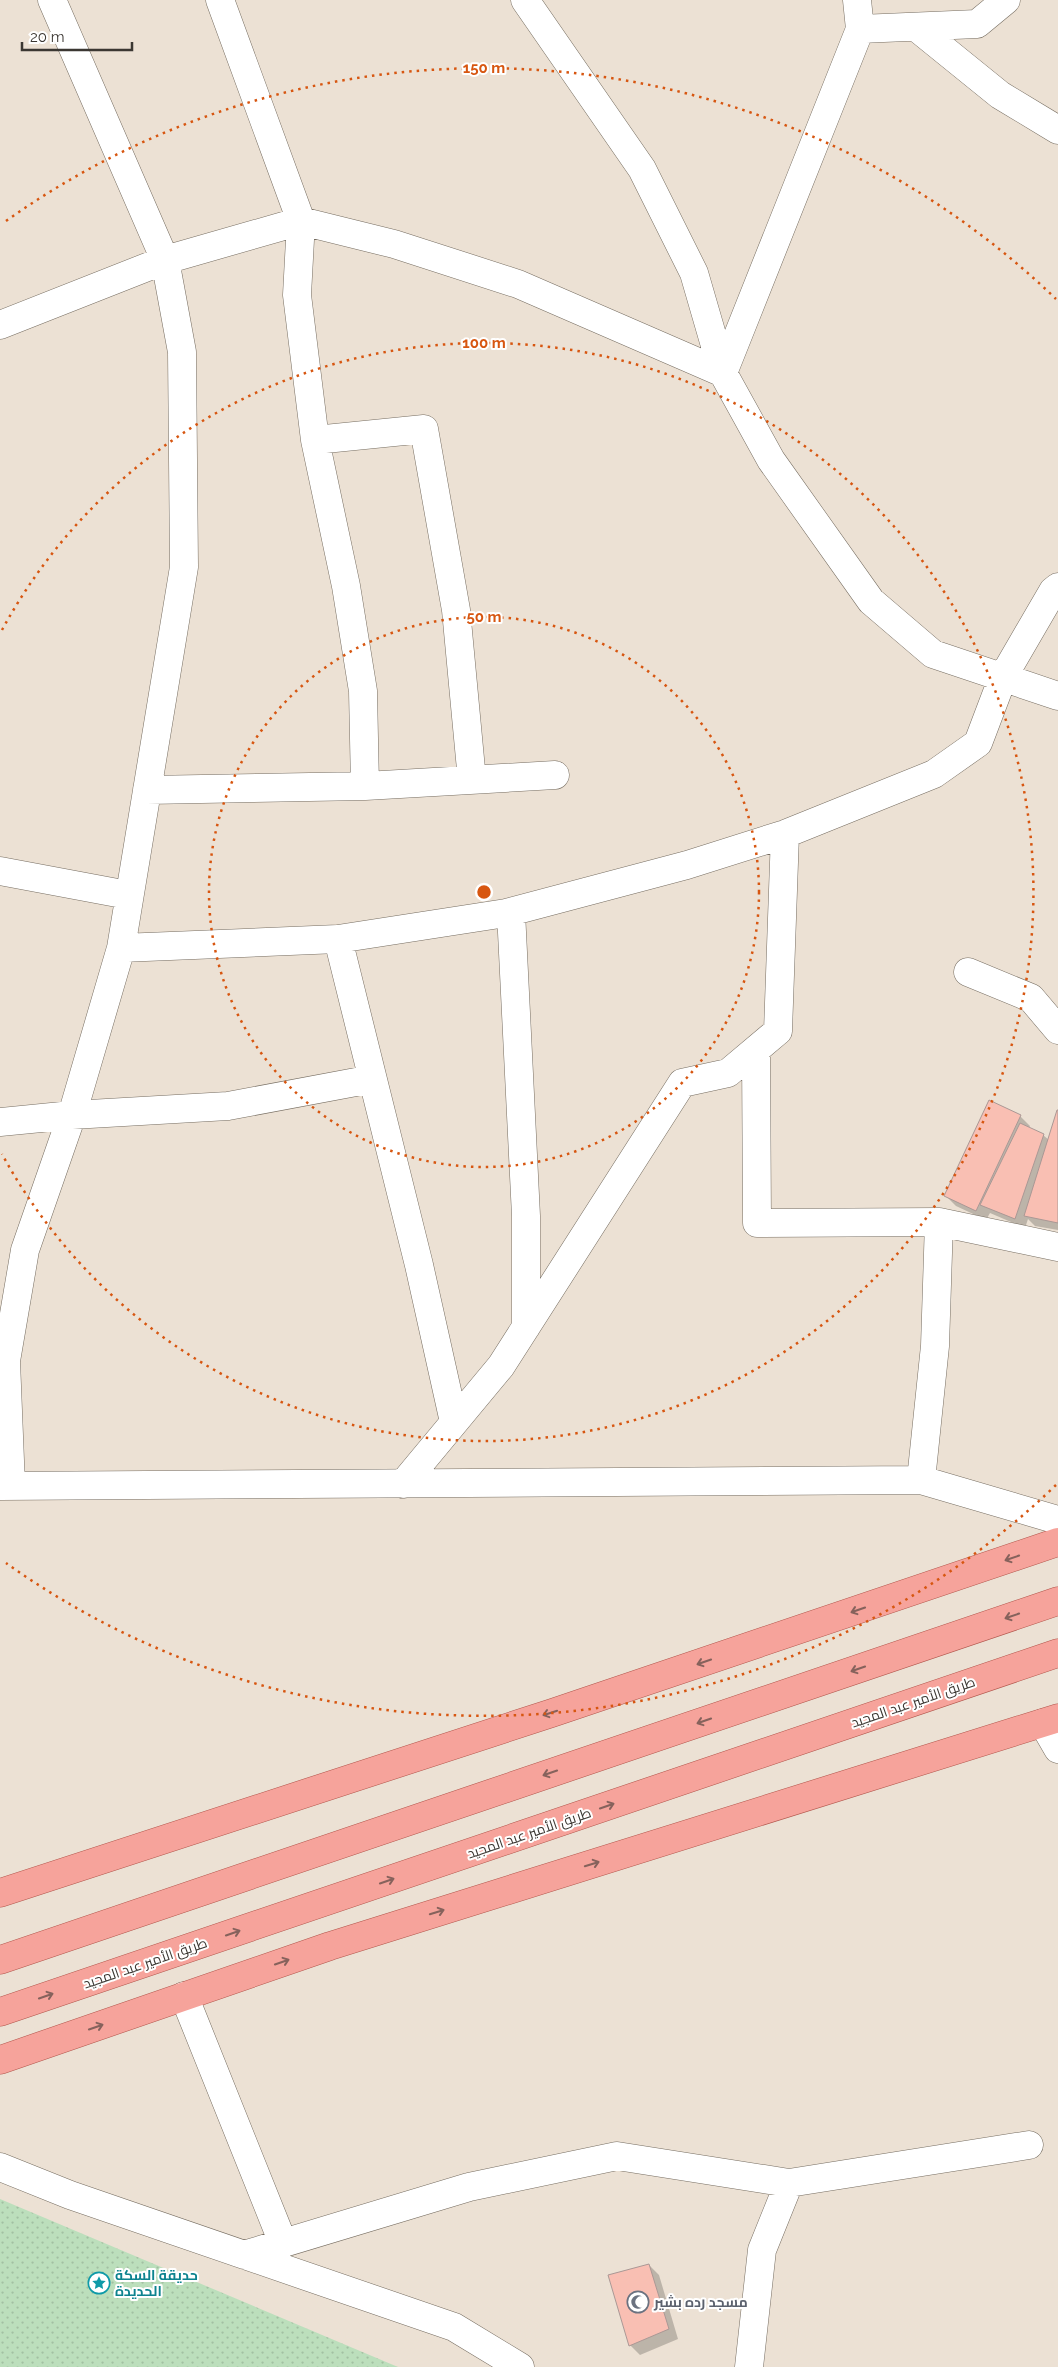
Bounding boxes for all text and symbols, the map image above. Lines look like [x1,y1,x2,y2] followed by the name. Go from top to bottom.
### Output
[22,20,132,52] scale bar
[30,28,65,46] text: 20 m
[463,59,505,77] text: 150 m
[462,334,506,352] text: 100 m
[466,608,502,626] text: 50 m
[475,883,493,901] centre of rings
[1005,1554,1020,1563] one-way arrow
[850,1605,866,1615] one-way arrow
[1004,1612,1020,1622] one-way arrow
[696,1657,712,1667] one-way arrow
[850,1664,866,1674] one-way arrow
[849,1673,977,1732] street label: طريق الأمير عبد المجيد
[542,1709,558,1719] one-way arrow
[697,1717,712,1726] one-way arrow
[543,1769,559,1778] one-way arrow
[599,1801,615,1810] one-way arrow
[465,1804,593,1863] street label: طريق الأمير عبد المجيد
[584,1858,600,1868] one-way arrow
[379,1875,395,1885] one-way arrow
[428,1907,444,1917] one-way arrow
[225,1928,240,1937] one-way arrow
[81,1934,209,1993] street label: طريق الأمير عبد المجيد
[274,1957,289,1966] one-way arrow
[38,1991,54,2001] one-way arrow
[87,2022,103,2031] one-way arrow
[115,2267,198,2299] place label: حديقة السكة الحديدة
[87,2271,111,2295] place icon: حديقة السكة الحديدة
[626,2290,650,2314] mosque icon: مسجد رده بشير
[653,2294,748,2311] place label: مسجد رده بشير

